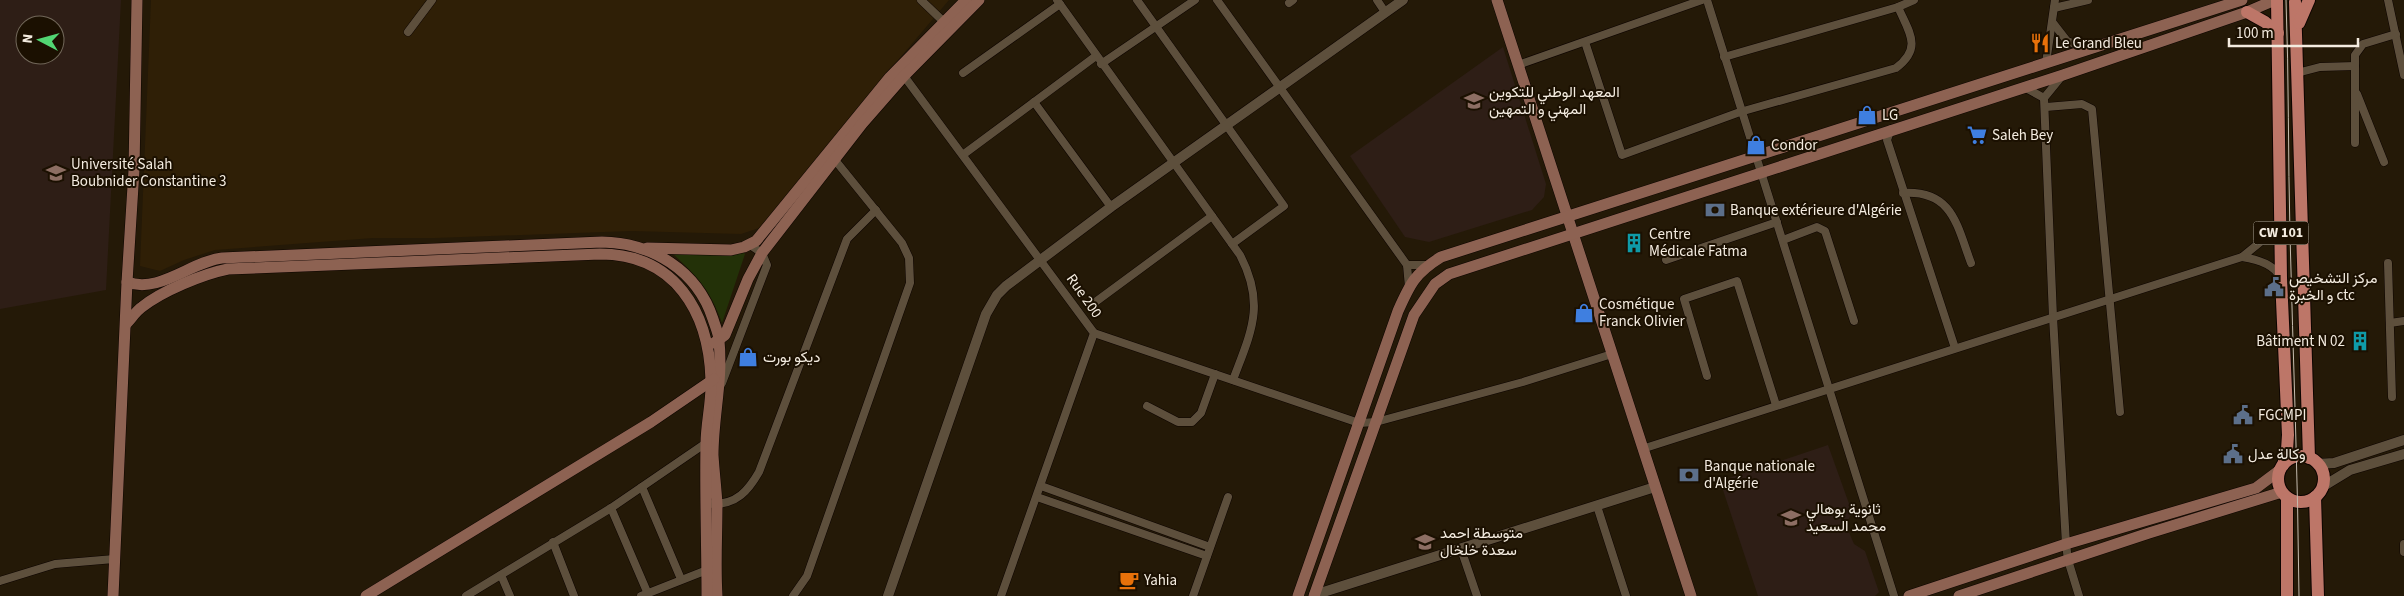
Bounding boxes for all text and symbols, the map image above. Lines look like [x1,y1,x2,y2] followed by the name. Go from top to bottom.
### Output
[15,15,65,65] north arrow
[2229,15,2358,47] scale bar
[2236,23,2274,44] text: 100 m
[2029,32,2051,54] restaurant icon: Le Grand Bleu
[18,33,38,44] text: N
[2055,33,2142,54] place label: Le Grand Bleu
[1489,82,1620,122] place label: المعهد الوطني للتكوين المهني و التمهين
[1463,90,1485,112] school or university icon: المعهد الوطني للتكوين المهني و التمهين
[1856,104,1878,126] shop icon: LG
[1882,105,1898,126] place label: LG
[1966,124,1988,146] supermarket icon: Saleh Bey
[1992,125,2053,146] place label: Saleh Bey
[1745,134,1767,156] shop icon: Condor
[1771,135,1818,156] place label: Condor
[71,154,227,192] place label: Université Salah Boubnider Constantine 3
[45,162,67,184] school or university icon: Université Salah Boubnider Constantine 3
[1704,199,1726,221] bank icon: Banque extérieure d'Algérie
[1730,200,1902,221] place label: Banque extérieure d'Algérie
[2254,222,2308,244] road number: CW 101
[1649,224,1747,262] place label: Centre Médicale Fatma
[1623,232,1645,254] building icon: Centre Médicale Fatma
[2289,268,2377,306] place label: مركز التشخيص و الخبرة ctc
[1061,270,1107,322] street label: Rue 200
[2263,276,2285,298] public building icon: مركز التشخيص و الخبرة ctc
[1599,294,1686,332] place label: Cosmétique Franck Olivier
[1573,302,1595,324] shop icon: Cosmétique Franck Olivier
[2349,330,2371,352] building icon: Bâtiment N 02
[2256,331,2345,352] place label: Bâtiment N 02
[737,346,759,368] shop icon: ديكو بورت
[763,347,820,368] place label: ديكو بورت
[2232,404,2254,426] public building icon: FGCMPI
[2258,405,2306,426] place label: FGCMPI
[2222,443,2244,465] public building icon: وكالة عدل
[2248,444,2306,465] place label: وكالة عدل
[1704,456,1815,494] place label: Banque nationale d'Algérie
[1678,464,1700,486] bank icon: Banque nationale d'Algérie
[1806,499,1886,537] place label: ثانوية بوهالي محمد السعيد
[1780,507,1802,529] school or university icon: ثانوية بوهالي محمد السعيد
[1440,523,1523,561] place label: متوسطة احمد سعدة خلخال
[1414,531,1436,553] school or university icon: متوسطة احمد سعدة خلخال
[1118,569,1140,591] cafe icon: Yahia
[1143,570,1177,591] place label: Yahia

